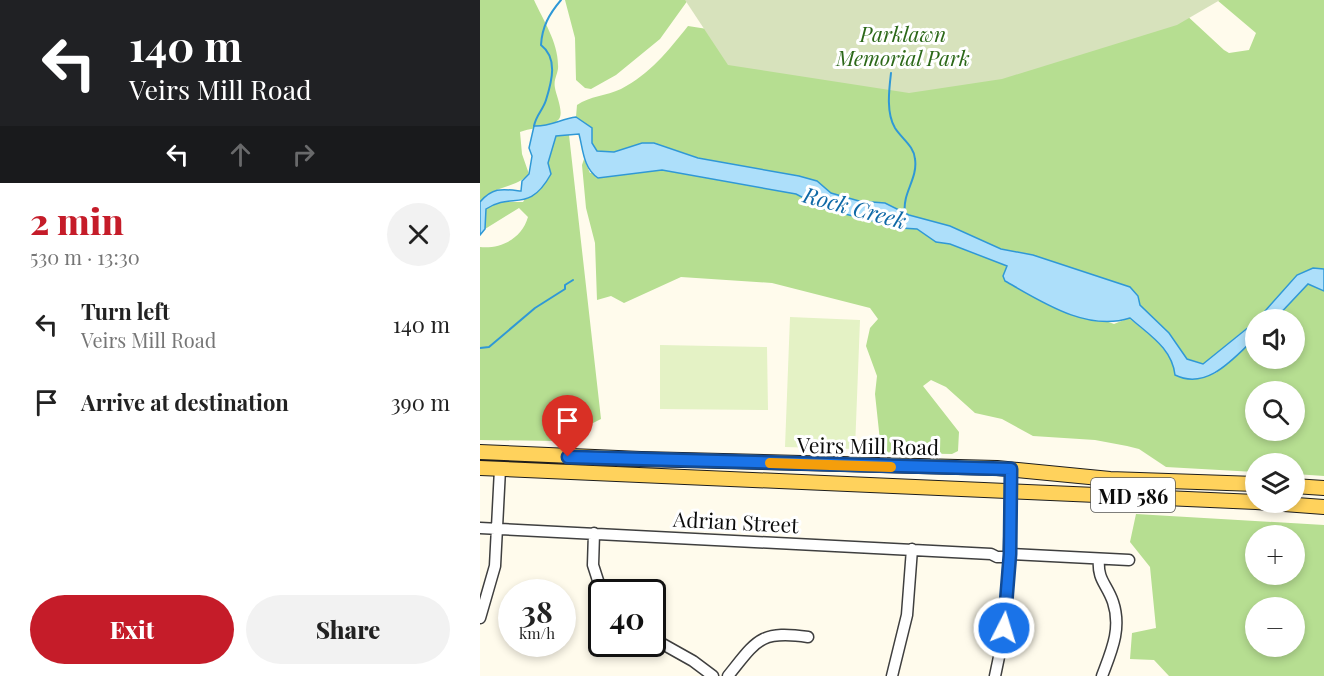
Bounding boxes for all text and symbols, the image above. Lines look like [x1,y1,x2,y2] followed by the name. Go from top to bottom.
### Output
[129,17,242,73] text: 140 m
[835,19,970,71] park label: Parklawn Memorial Park
[30,24,108,102] icon: left
[129,71,312,107] text: Veirs Mill Road
[161,138,194,171] icon: left
[224,138,257,171] icon: ahead
[287,138,320,171] icon: right
[799,179,910,235] water label: Rock Creek
[30,196,124,244] text: 2 min
[387,203,450,266] button: close
[30,243,140,270] text: 530 m · 13:30
[81,296,170,326] text: Turn left
[30,308,63,341] icon: left
[393,309,450,339] text: 140 m
[1245,309,1305,657] map controls
[1245,309,1305,369] button: sound
[81,326,216,353] text: Veirs Mill Road
[1245,381,1305,441] button: search
[30,386,63,419] icon: arrive
[81,387,289,417] text: Arrive at destination
[391,387,450,417] text: 390 m
[542,395,593,457] pin
[551,404,584,437] icon: arrive
[796,430,939,460] street label: Veirs Mill Road
[1245,453,1305,513] button: layers
[1091,478,1175,512] road number: MD 586
[672,504,800,538] street label: Adrian Street
[1245,525,1305,585] button: +
[588,579,666,657] speed limit sign: 40
[521,591,553,631] text: 38
[30,595,234,664] button: Exit
[246,595,450,664] button: Share
[972,596,1036,660] position arrow
[1245,597,1305,657] button: −
[519,623,555,643] text: km/h

